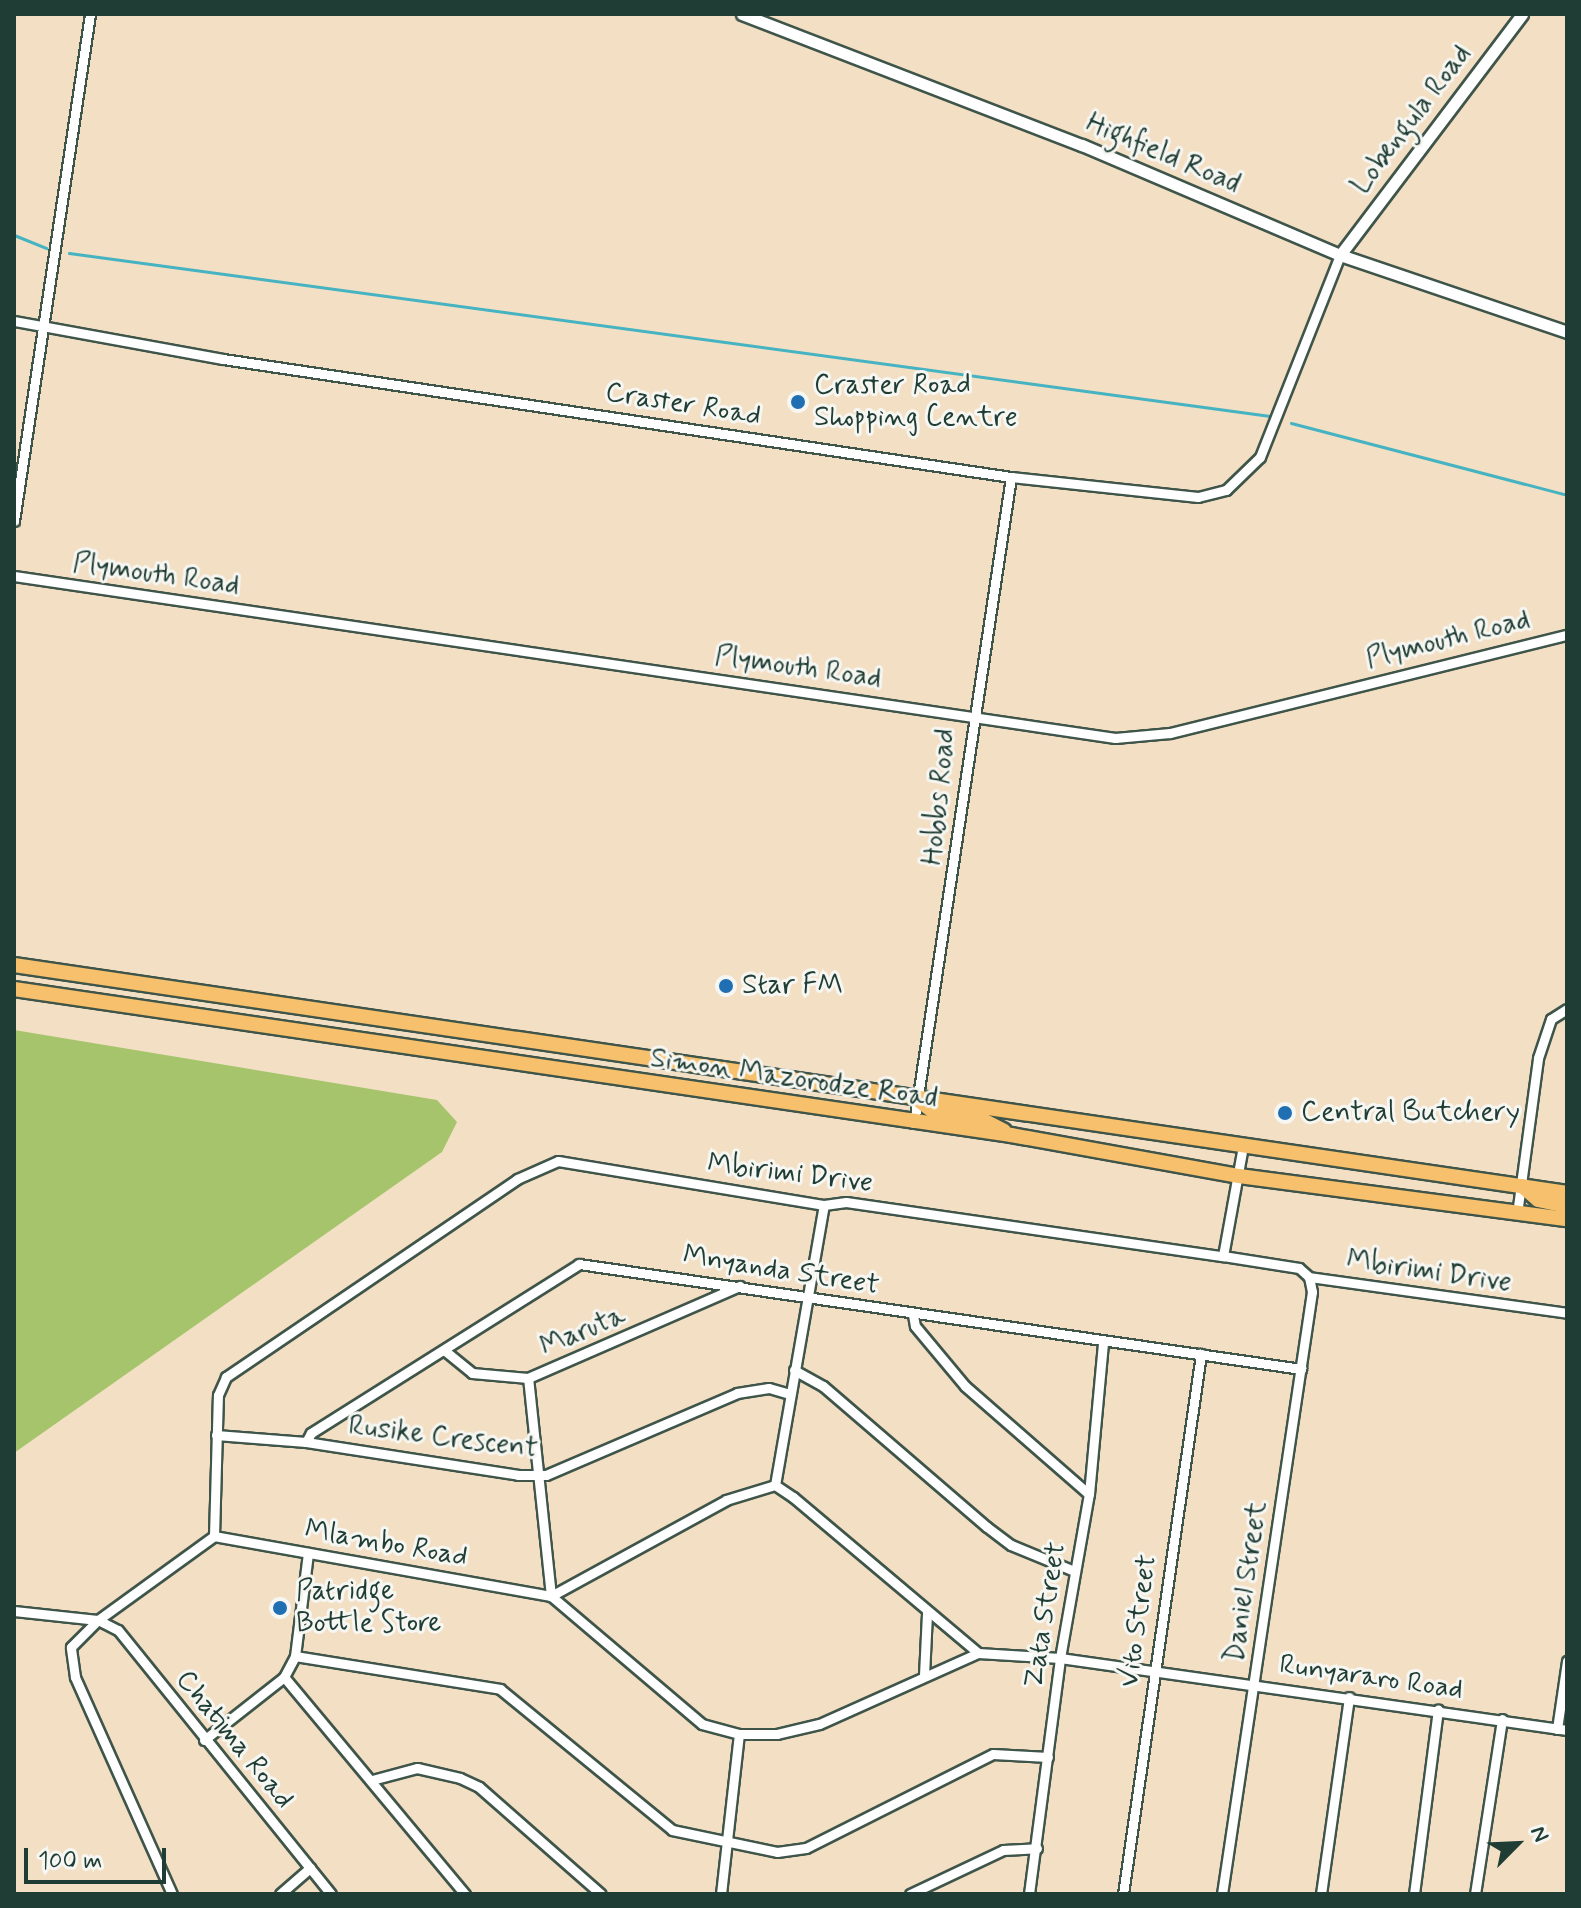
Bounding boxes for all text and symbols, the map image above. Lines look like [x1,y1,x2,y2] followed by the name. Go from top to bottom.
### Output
[1345,38,1479,202] street label: Lobengula Road
[1082,107,1244,201] street label: Highfield Road
[814,369,1012,435] place label: Craster Road Shopping Centre
[604,376,762,434] street label: Craster Road
[789,393,807,411] marker: Craster Road Shopping Centre
[71,547,241,603] street label: Plymouth Road
[1363,603,1533,677] street label: Plymouth Road
[713,640,883,696] street label: Plymouth Road
[916,727,964,867] street label: Hobbs Road
[742,969,843,1003] place label: Star FM
[717,977,735,995] marker: Star FM
[652,1043,936,1115] street label: Simon Mazorodze Road
[1301,1096,1510,1130] place label: Central Butchery
[1276,1104,1294,1122] marker: Central Butchery
[706,1147,874,1201] street label: Mbirimi Drive
[681,1239,881,1303] street label: Mnyanda Street
[1345,1244,1513,1300] street label: Mbirimi Drive
[535,1299,631,1365] street label: Maruta
[346,1410,540,1466] street label: Rusike Crescent
[1219,1499,1275,1665] street label: Daniel Street
[302,1513,470,1575] street label: Mlambo Road
[1018,1540,1074,1690] street label: Zata Street
[1113,1553,1165,1689] street label: Vito Street
[296,1575,444,1641] place label: Patridge Bottle Store
[271,1599,289,1617] marker: Patridge Bottle Store
[1277,1648,1465,1708] street label: Runyararo Road
[169,1665,299,1815] street label: Chatima Road
[1477,1804,1557,1884] north arrow
[1523,1822,1555,1847] text: N
[28,1832,170,1882] scale bar
[38,1846,102,1877] text: 100 m

